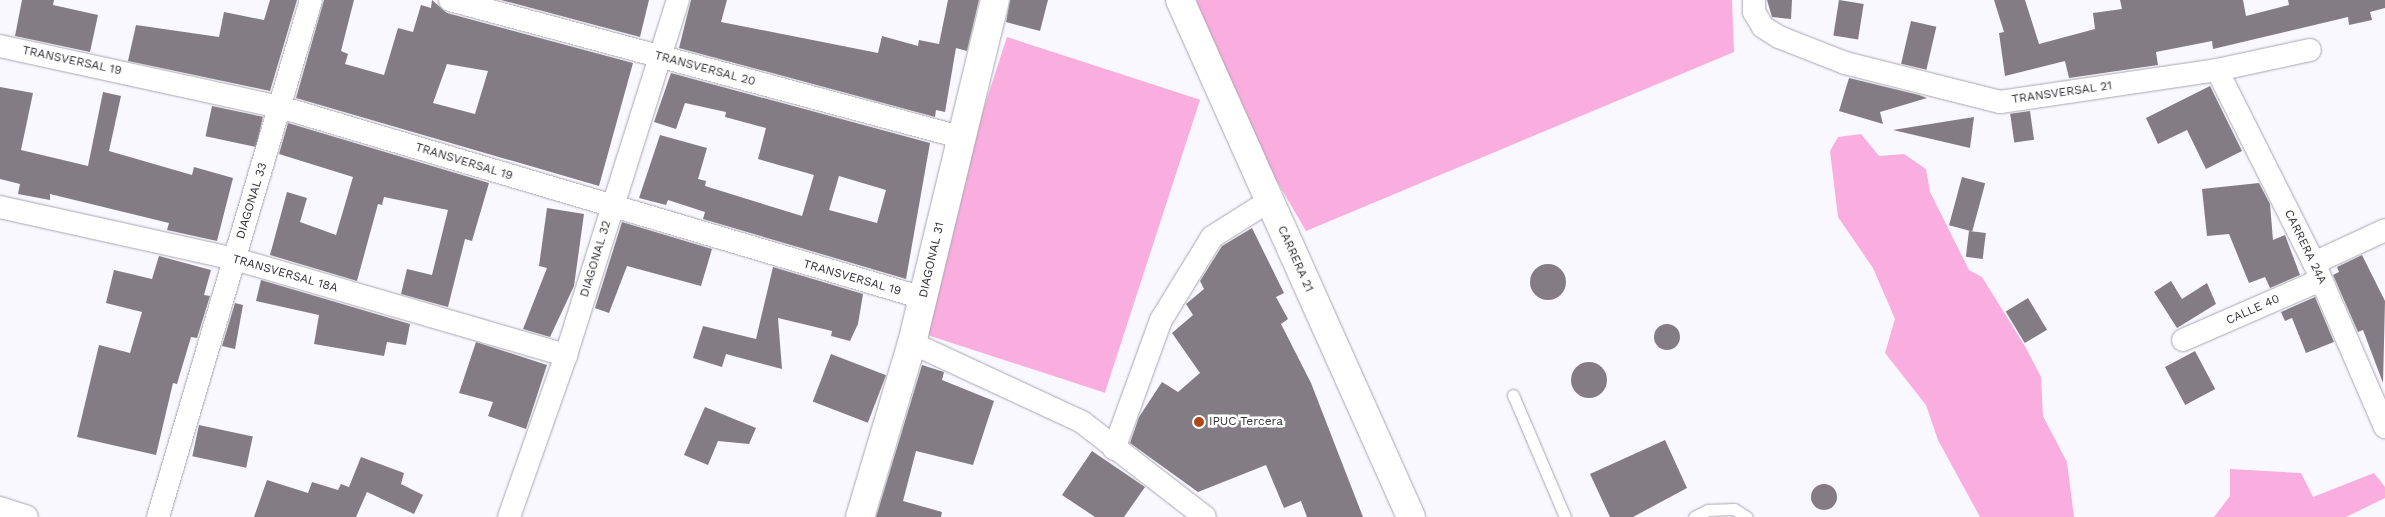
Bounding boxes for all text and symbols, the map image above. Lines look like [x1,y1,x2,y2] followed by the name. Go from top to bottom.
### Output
[21,43,123,79] street label: TRANSVERSAL 19
[653,49,757,89] street label: TRANSVERSAL 20
[2011,79,2113,107] street label: TRANSVERSAL 21
[413,140,515,184] street label: TRANSVERSAL 19
[233,161,271,241] street label: DIAGONAL 33
[2281,207,2329,287] street label: CARRERA 24A
[577,219,615,299] street label: DIAGONAL 32
[916,221,948,299] street label: DIAGONAL 31
[1274,223,1316,295] street label: CARRERA 21
[230,252,340,296] street label: TRANSVERSAL 18A
[801,257,903,299] street label: TRANSVERSAL 19
[2224,292,2282,328] street label: CALLE 40
[1209,415,1283,429] place label: IPUC Tercera
[1193,416,1205,428] marker: IPUC Tercera

